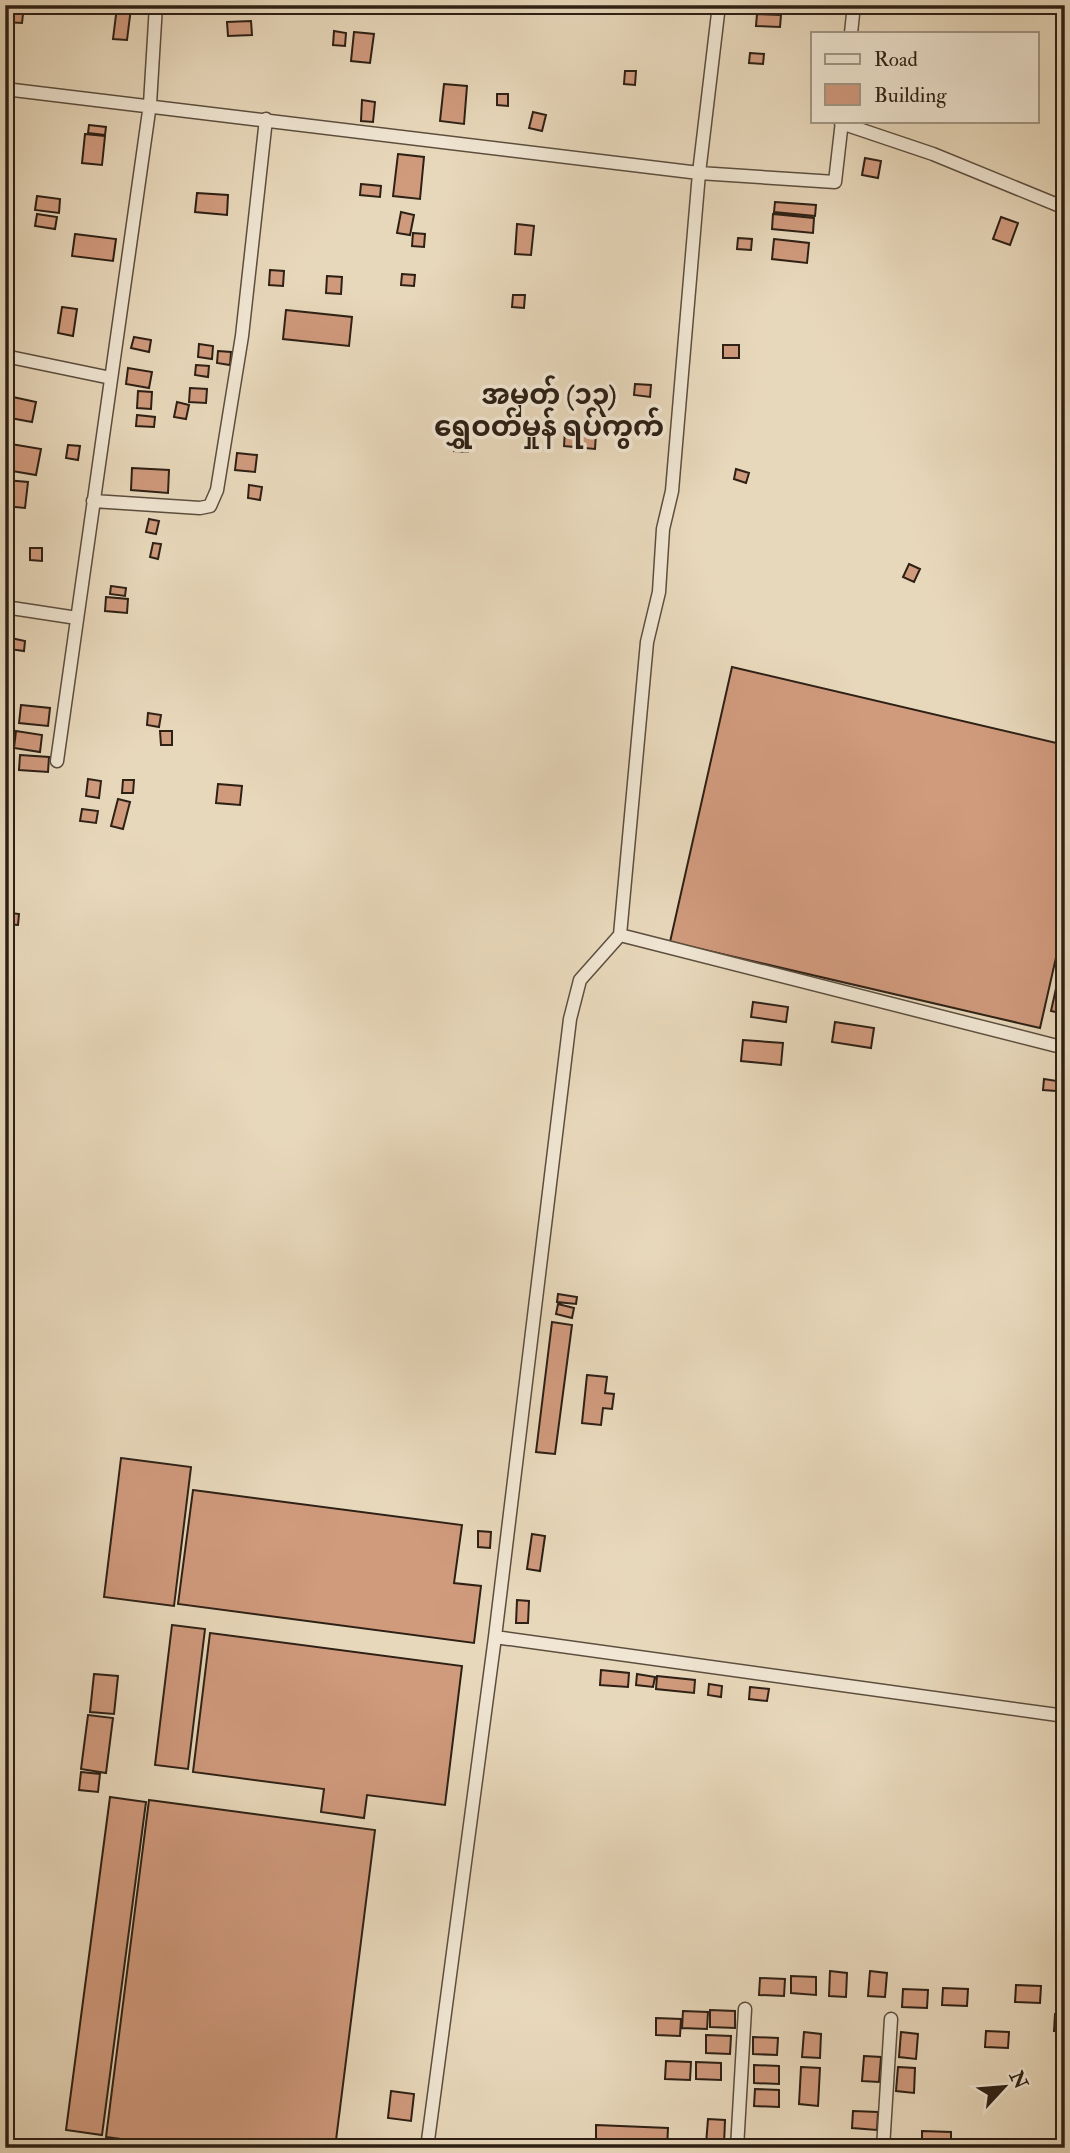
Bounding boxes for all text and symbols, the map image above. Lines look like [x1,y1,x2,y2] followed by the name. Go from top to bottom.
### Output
[811,32,1038,122] legend
[874,46,919,73] text: Road
[874,82,947,109] text: Building
[434,375,664,449] district label: အမှတ် (၁၃) ရွှေဝတ်မှုန် ရပ်ကွက်
[968,2052,1038,2122] north arrow
[1003,2066,1033,2094] text: N

